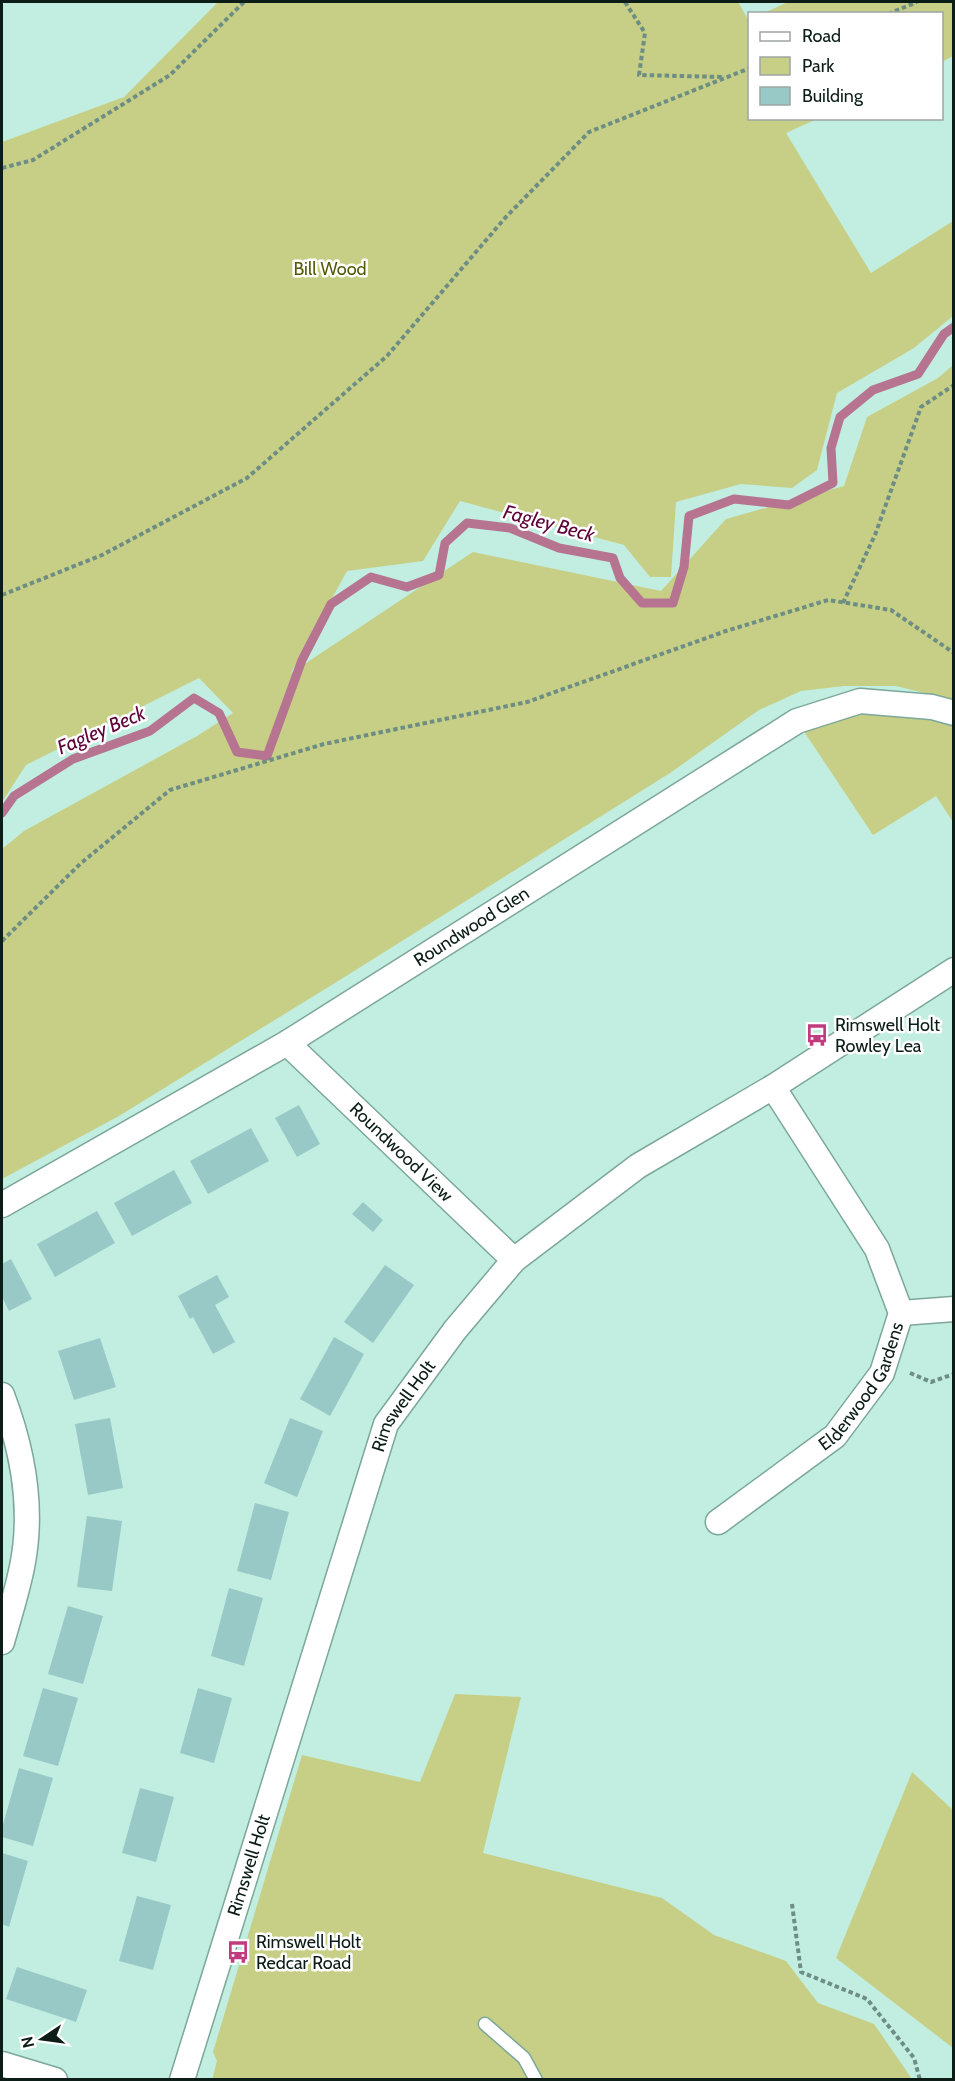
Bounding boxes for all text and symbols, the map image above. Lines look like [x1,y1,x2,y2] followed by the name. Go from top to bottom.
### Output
[748,12,943,120] legend
[802,25,841,47] text: Road
[802,55,835,77] text: Park
[802,85,864,107] text: Building
[293,258,367,280] park label: Bill Wood
[501,499,599,547] water label: Fagley Beck
[53,700,150,759] water label: Fagley Beck
[410,882,533,971] street label: Roundwood Glen
[835,1014,940,1057] place label: Rimswell Holt Rowley Lea
[804,1022,830,1048] bus stop icon: Rimswell Holt Rowley Lea
[345,1098,457,1207] street label: Roundwood View
[814,1320,908,1455] street label: Elderwood Gardens
[367,1356,440,1455] street label: Rimswell Holt
[223,1812,275,1919] street label: Rimswell Holt
[256,1931,361,1974] place label: Rimswell Holt Redcar Road
[225,1939,251,1965] bus stop icon: Rimswell Holt Redcar Road
[12,2009,72,2069] north arrow
[17,2035,38,2050] text: N

